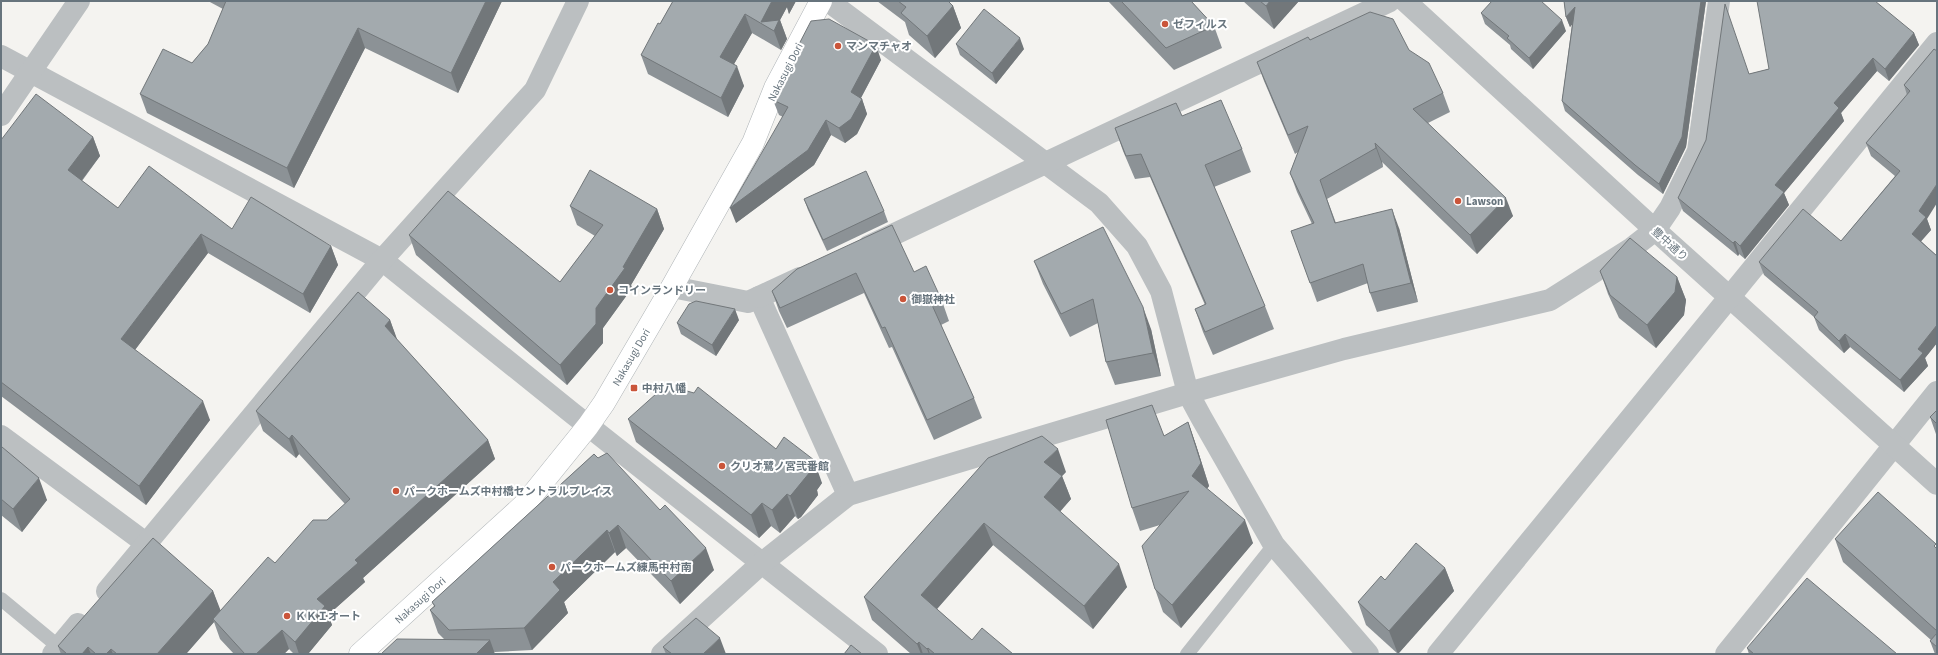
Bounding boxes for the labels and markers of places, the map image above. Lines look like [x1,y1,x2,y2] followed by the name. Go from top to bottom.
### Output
[1173,17,1228,32] place label: ゼフィルス
[1160,19,1170,29] marker: ゼフィルス
[846,39,912,54] place label: マンマチャオ
[833,41,843,51] marker: マンマチャオ
[1466,194,1503,209] place label: Lawson
[1453,196,1463,206] marker: Lawson
[618,283,706,298] place label: コインランドリー
[605,285,615,295] marker: コインランドリー
[911,292,955,307] place label: 御嶽神社
[898,294,908,304] marker: 御嶽神社
[642,381,686,396] place label: 中村八幡
[629,383,639,393] marker: 中村八幡
[730,459,829,474] place label: クリオ鷺ノ宮弐番館
[717,461,727,471] marker: クリオ鷺ノ宮弐番館
[404,484,612,499] place label: パークホームズ中村橋セントラルプレイス
[391,486,401,496] marker: パークホームズ中村橋セントラルプレイス
[560,560,692,575] place label: パークホームズ練馬中村南
[547,562,557,572] marker: パークホームズ練馬中村南
[295,609,361,624] place label: ＫＫＩオート
[282,611,292,621] marker: ＫＫＩオート

